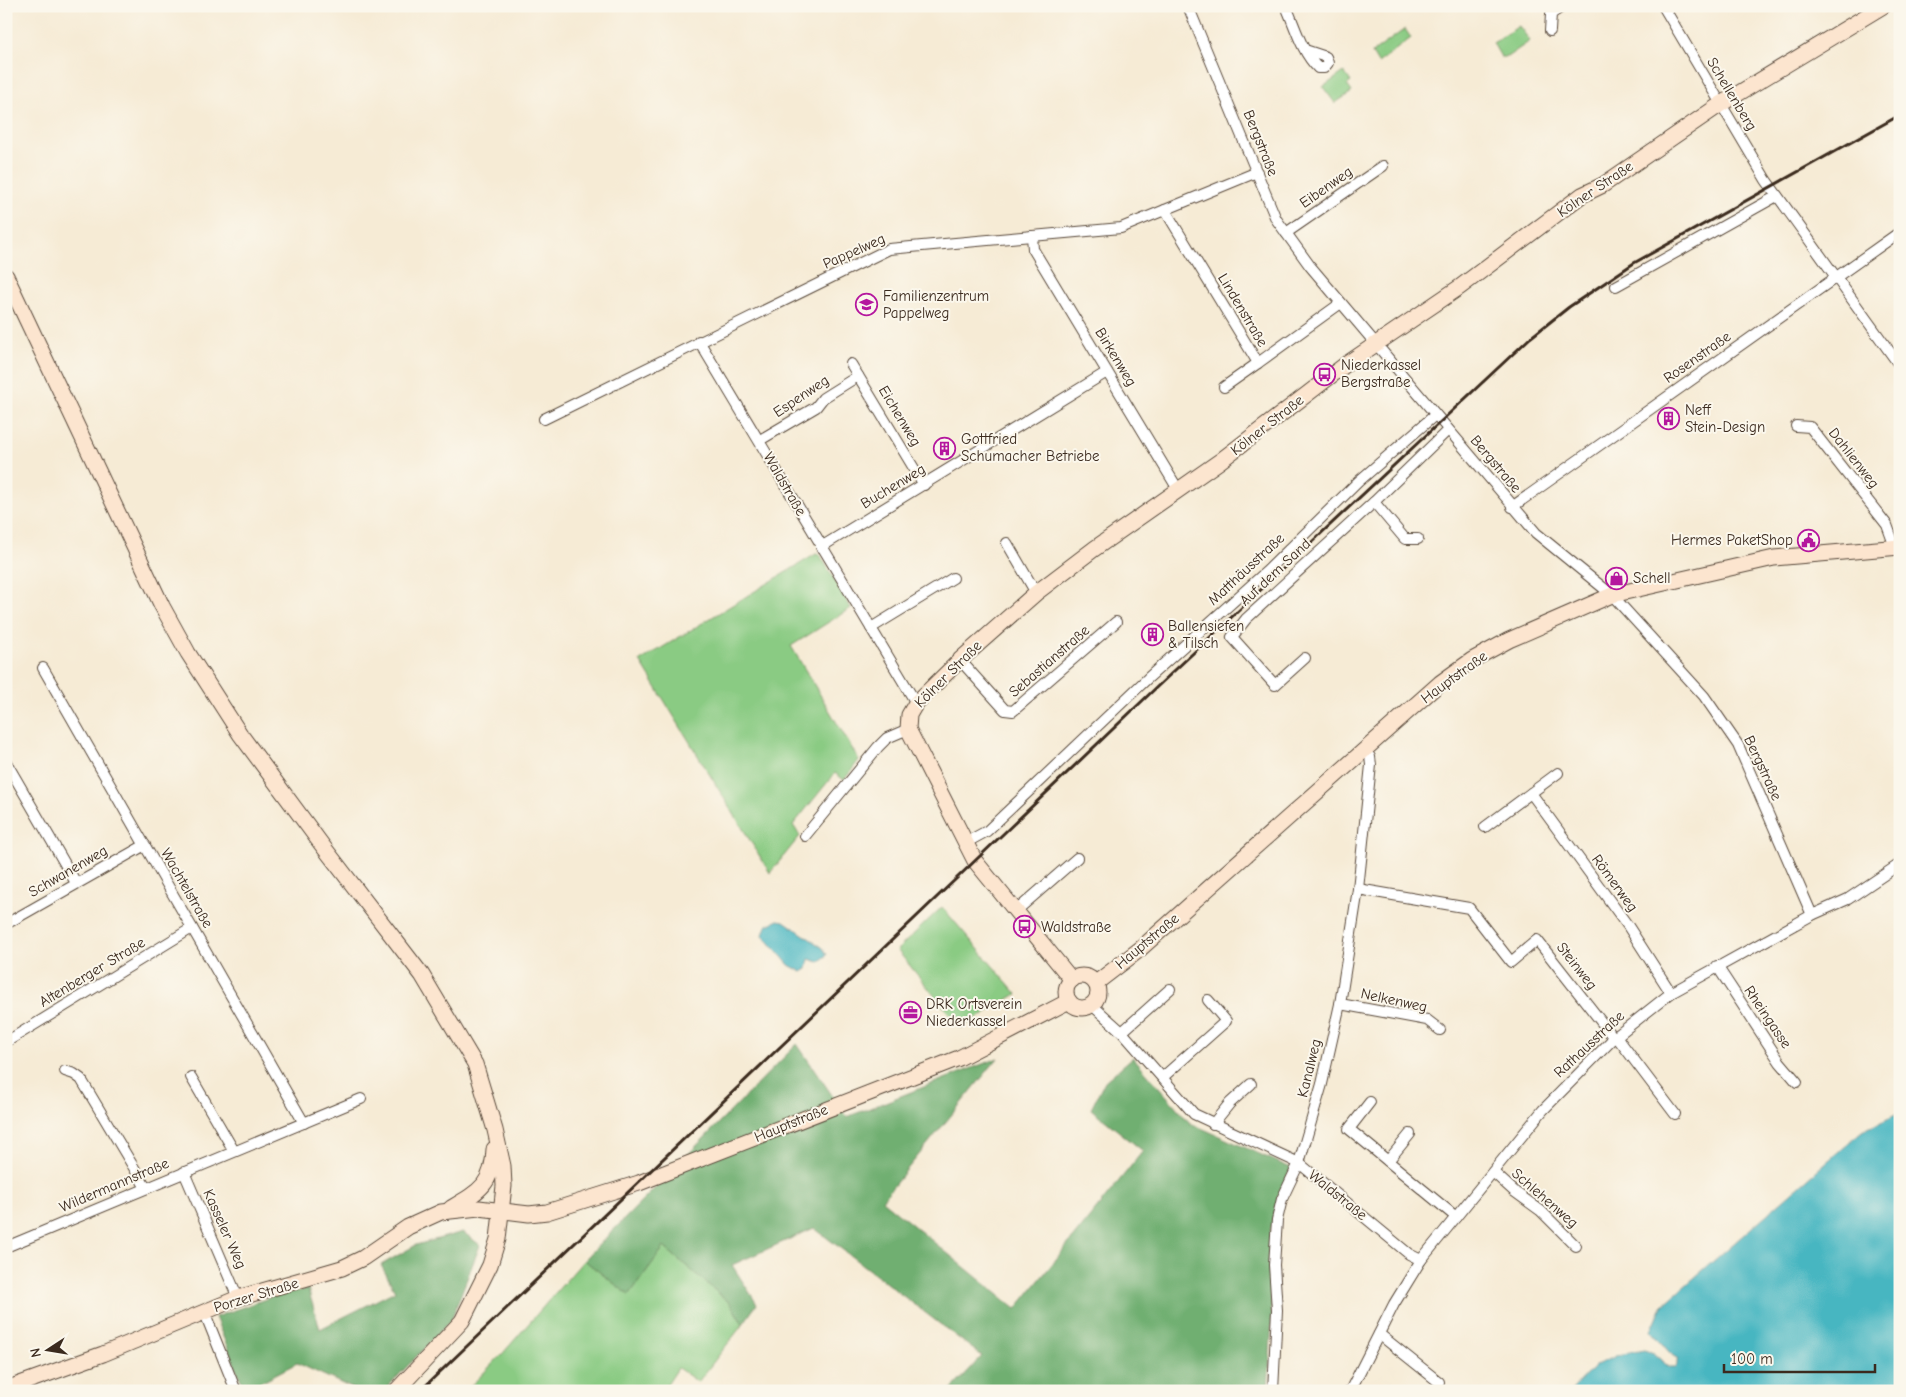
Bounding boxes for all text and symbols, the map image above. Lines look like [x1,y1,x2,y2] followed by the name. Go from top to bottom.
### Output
[1703,54,1761,134] street label: Schellenberg
[1240,107,1283,179] street label: Bergstraße
[1554,157,1637,221] street label: Kölner Straße
[1296,162,1356,212] street label: Eibenweg
[820,229,888,273] street label: Pappelweg
[1214,270,1272,350] street label: Lindenstraße
[883,287,989,322] place label: Familienzentrum Pappelweg
[855,293,879,317] school or university icon: Familienzentrum Pappelweg
[1091,324,1141,390] street label: Birkenweg
[1660,327,1734,387] street label: Rosenstraße
[1341,356,1421,391] place label: Niederkassel Bergstraße
[1313,362,1337,386] bus stop icon: Niederkassel Bergstraße
[770,371,832,421] street label: Espenweg
[875,382,925,450] street label: Eichenweg
[1227,391,1308,459] street label: Kölner Straße
[1685,401,1765,436] place label: Neff Stein-Design
[1657,407,1681,431] building icon: Neff Stein-Design
[1825,424,1883,492] street label: Dahlienweg
[961,430,1100,465] place label: Gottfried Schumacher Betriebe
[1467,432,1526,497] street label: Bergstraße
[933,436,957,460] building icon: Gottfried Schumacher Betriebe
[760,449,811,519] street label: Waldstraße
[857,460,929,512] street label: Buchenweg
[1797,528,1821,552] public building icon: Hermes PaketShop
[1204,529,1288,609] street label: Matthäusstraße
[1671,531,1793,549] place label: Hermes PaketShop
[1236,534,1314,610] street label: Auf dem Sand
[1605,566,1629,590] shop icon: Schell
[1633,569,1671,587] place label: Schell
[1168,617,1244,652] place label: Ballensiefen & Tilsch
[1005,621,1093,701] street label: Sebastianstraße
[1140,623,1164,647] building icon: Ballensiefen & Tilsch
[911,636,986,711] street label: Kölner Straße
[1417,647,1491,707] street label: Hauptstraße
[1740,733,1786,804] street label: Bergstraße
[25,841,111,901] street label: Schwanenweg
[157,845,217,931] street label: Wachtelstraße
[1588,851,1642,915] street label: Römerweg
[1111,909,1183,973] street label: Hauptstraße
[1013,915,1037,939] bus stop icon: Waldstraße
[1041,918,1112,936] place label: Waldstraße
[36,933,149,1011] street label: Altenberger Straße
[1553,939,1601,993] street label: Steinweg
[1740,982,1796,1052] street label: Rheingasse
[1359,984,1429,1016] street label: Nelkenweg
[926,995,1022,1030] place label: DRK Ortsverein Niederkassel
[898,1001,922,1025] office icon: DRK Ortsverein Niederkassel
[1550,1006,1628,1081] street label: Rathausstraße
[1293,1037,1325,1099] street label: Kanalweg
[752,1100,831,1146] street label: Hauptstraße
[57,1154,172,1216] street label: Wildermannstraße
[1508,1164,1582,1232] street label: Schlehenweg
[1305,1166,1371,1224] street label: Waldstraße
[199,1186,251,1272] street label: Kasseler Weg
[211,1273,301,1316] street label: Porzer Straße
[22,1324,72,1374] north arrow
[1724,1342,1875,1374] scale bar
[27,1346,45,1359] text: N
[1731,1350,1773,1368] text: 100 m

